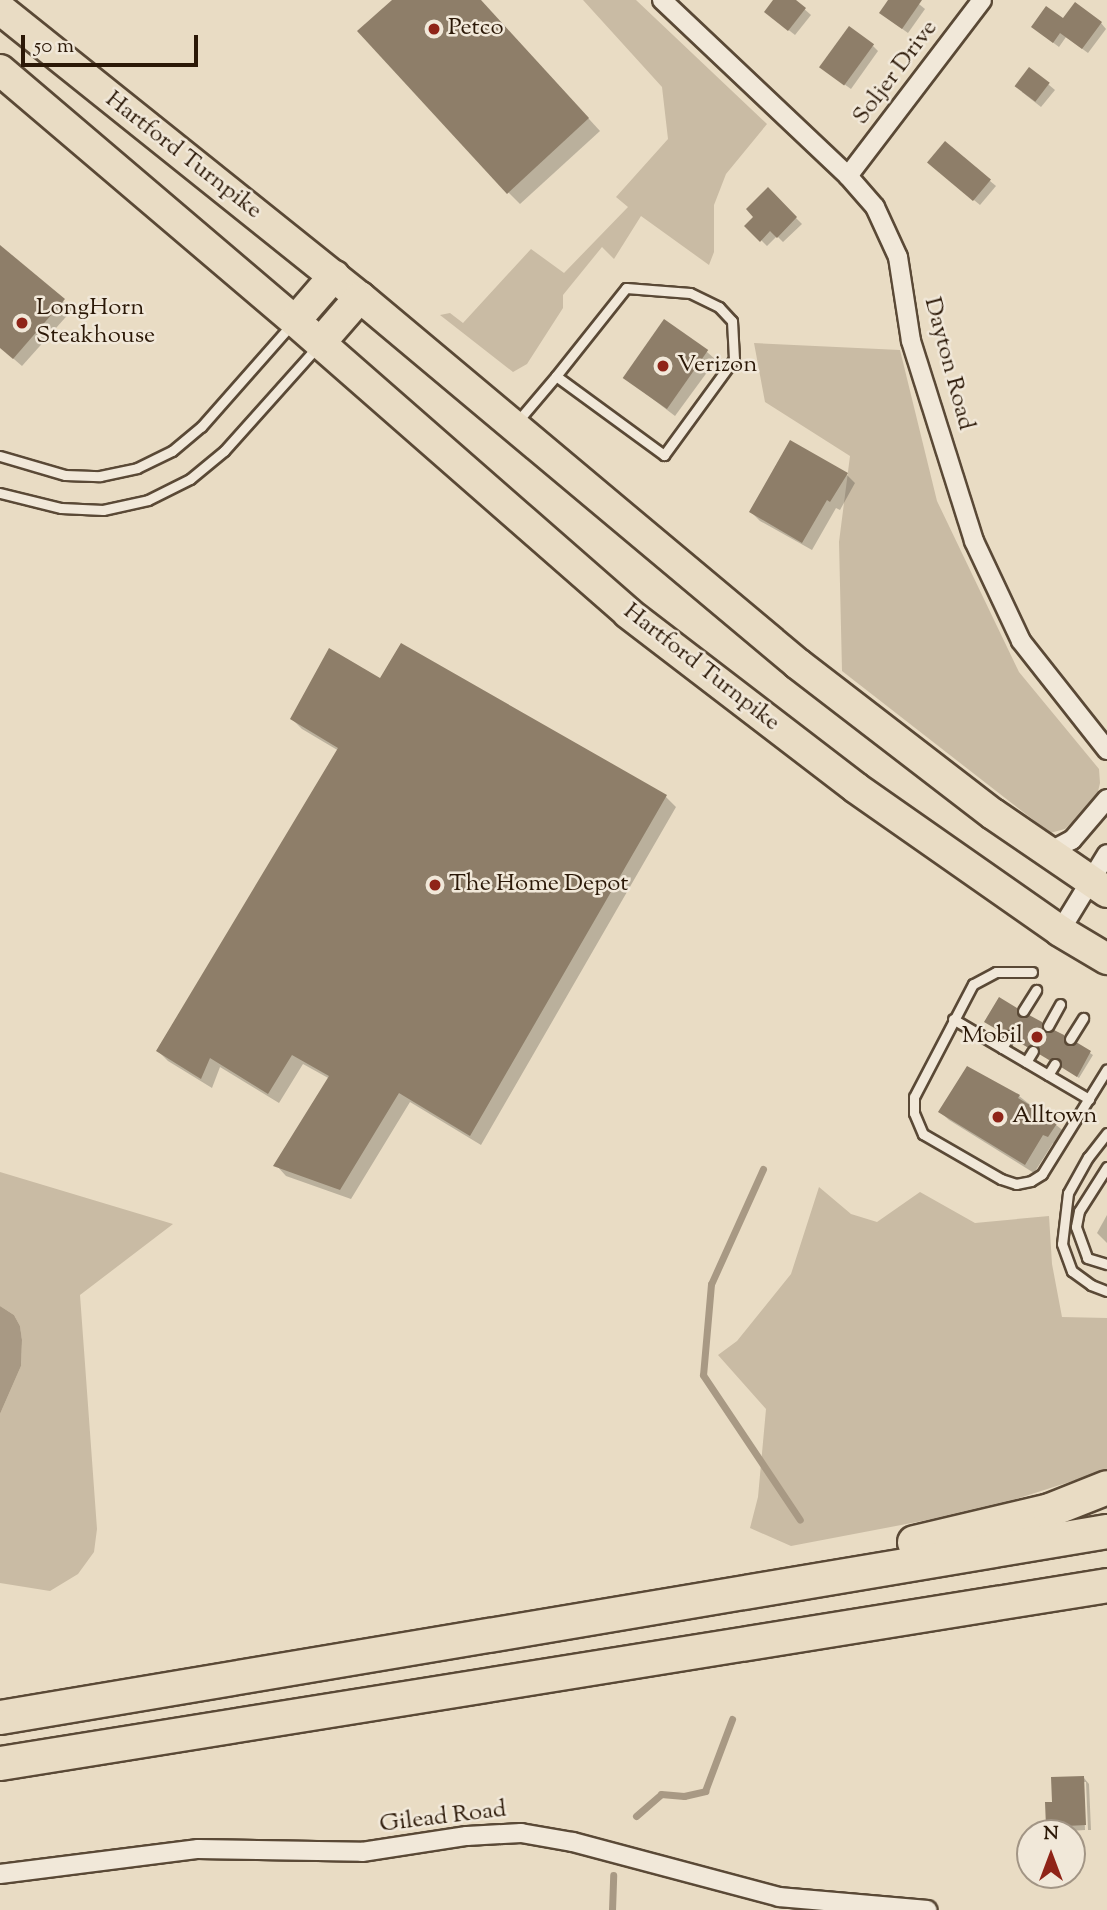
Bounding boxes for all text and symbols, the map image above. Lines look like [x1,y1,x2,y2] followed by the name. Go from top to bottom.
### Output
[448,15,504,43] place label: Petco
[847,15,945,131] street label: Soljer Drive
[24,21,201,65] scale bar
[426,21,442,37] marker: Petco
[34,32,74,62] text: 50 m
[99,86,267,226] street label: Hartford Turnpike
[916,294,980,434] street label: Dayton Road
[36,295,155,351] place label: LongHorn Steakhouse
[14,315,30,331] marker: LongHorn Steakhouse
[677,352,757,380] place label: Verizon
[655,358,671,374] marker: Verizon
[617,598,785,738] street label: Hartford Turnpike
[449,871,629,899] place label: The Home Depot
[427,877,443,893] marker: The Home Depot
[962,1023,1023,1051] place label: Mobil
[1029,1029,1045,1045] marker: Mobil
[1012,1103,1097,1131] place label: Alltown
[990,1109,1006,1125] marker: Alltown
[378,1796,508,1840] street label: Gilead Road
[1016,1819,1086,1889] north arrow
[1043,1821,1059,1848] text: N

